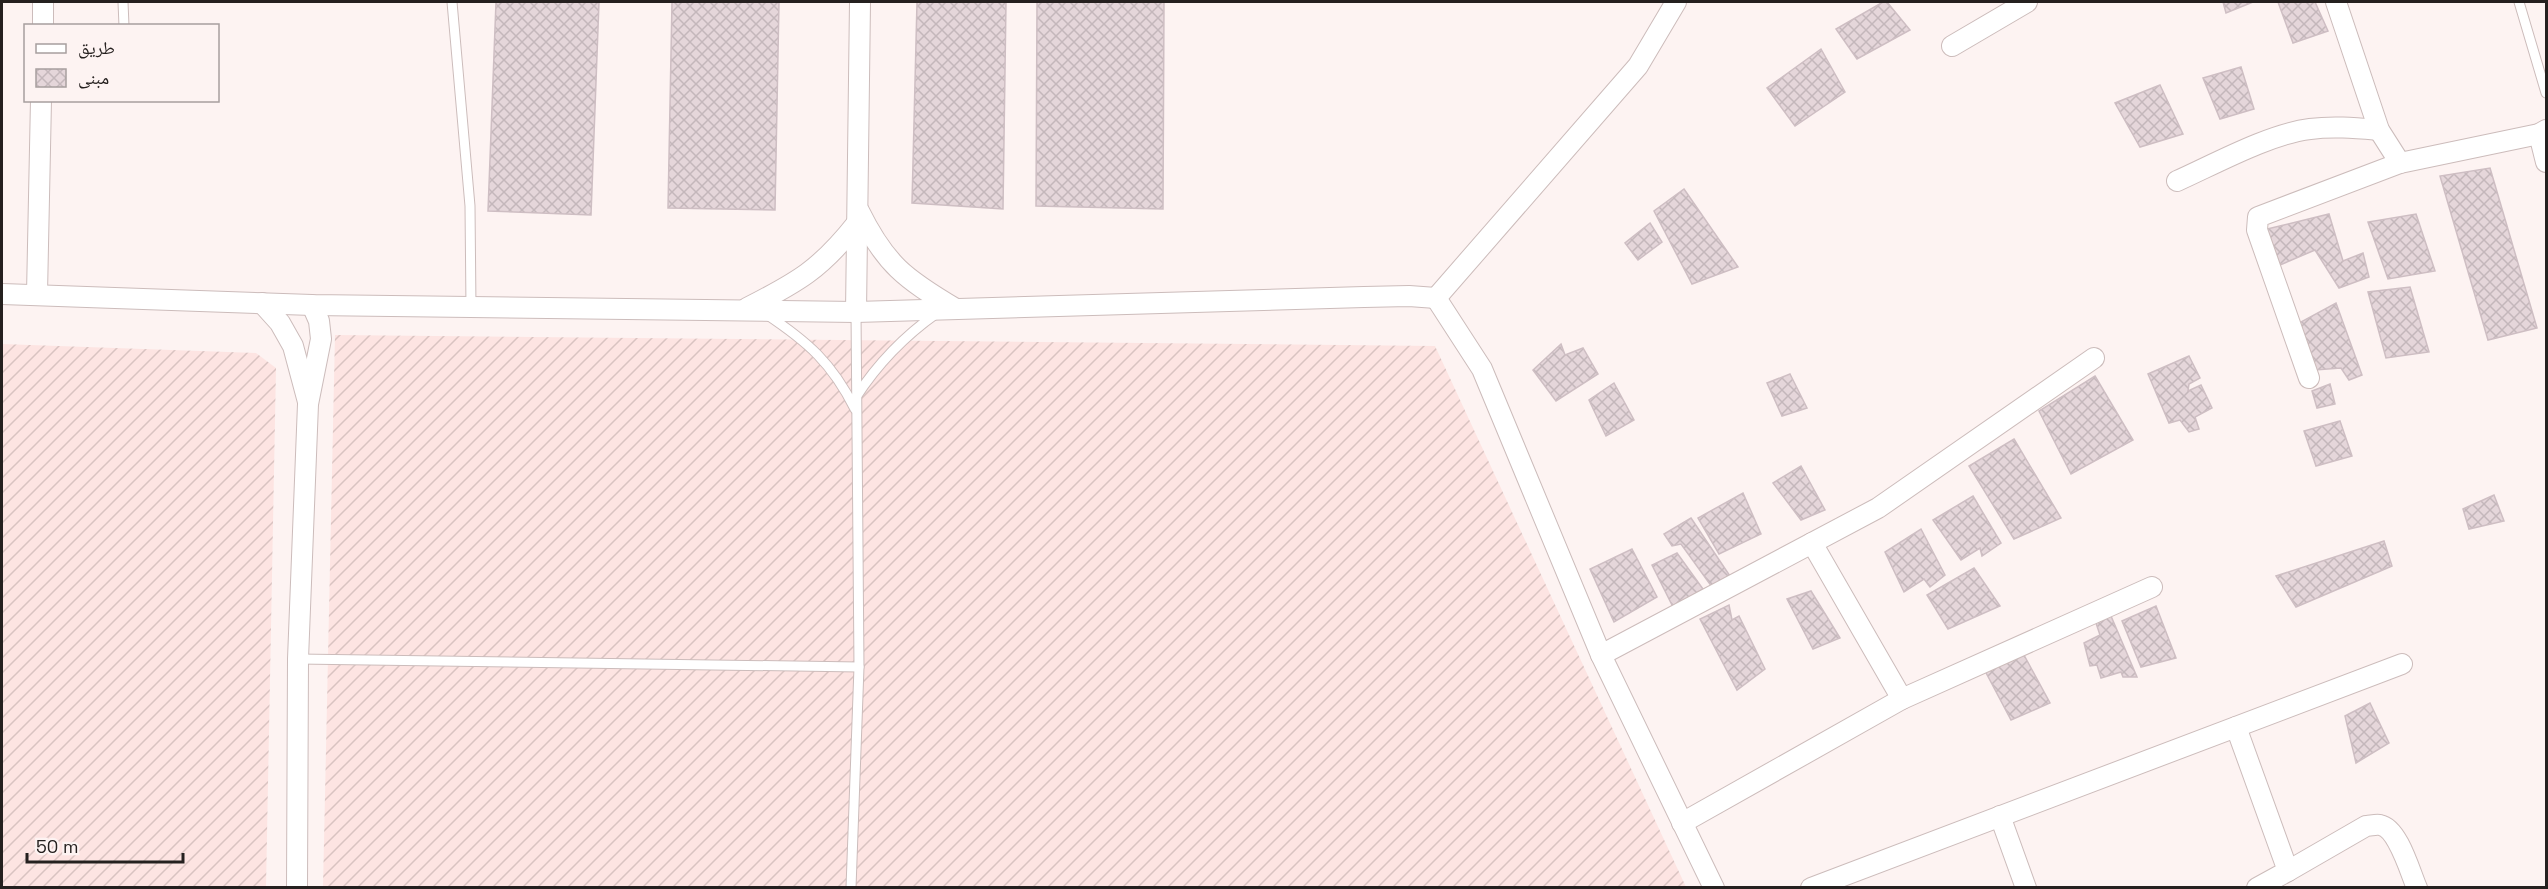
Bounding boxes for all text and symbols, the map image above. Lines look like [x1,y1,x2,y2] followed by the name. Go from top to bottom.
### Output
[24,24,219,102] legend
[78,36,115,59] text: طريق
[78,66,109,89] text: مبنى
[27,826,183,864] scale bar
[36,835,78,858] text: 50 m

